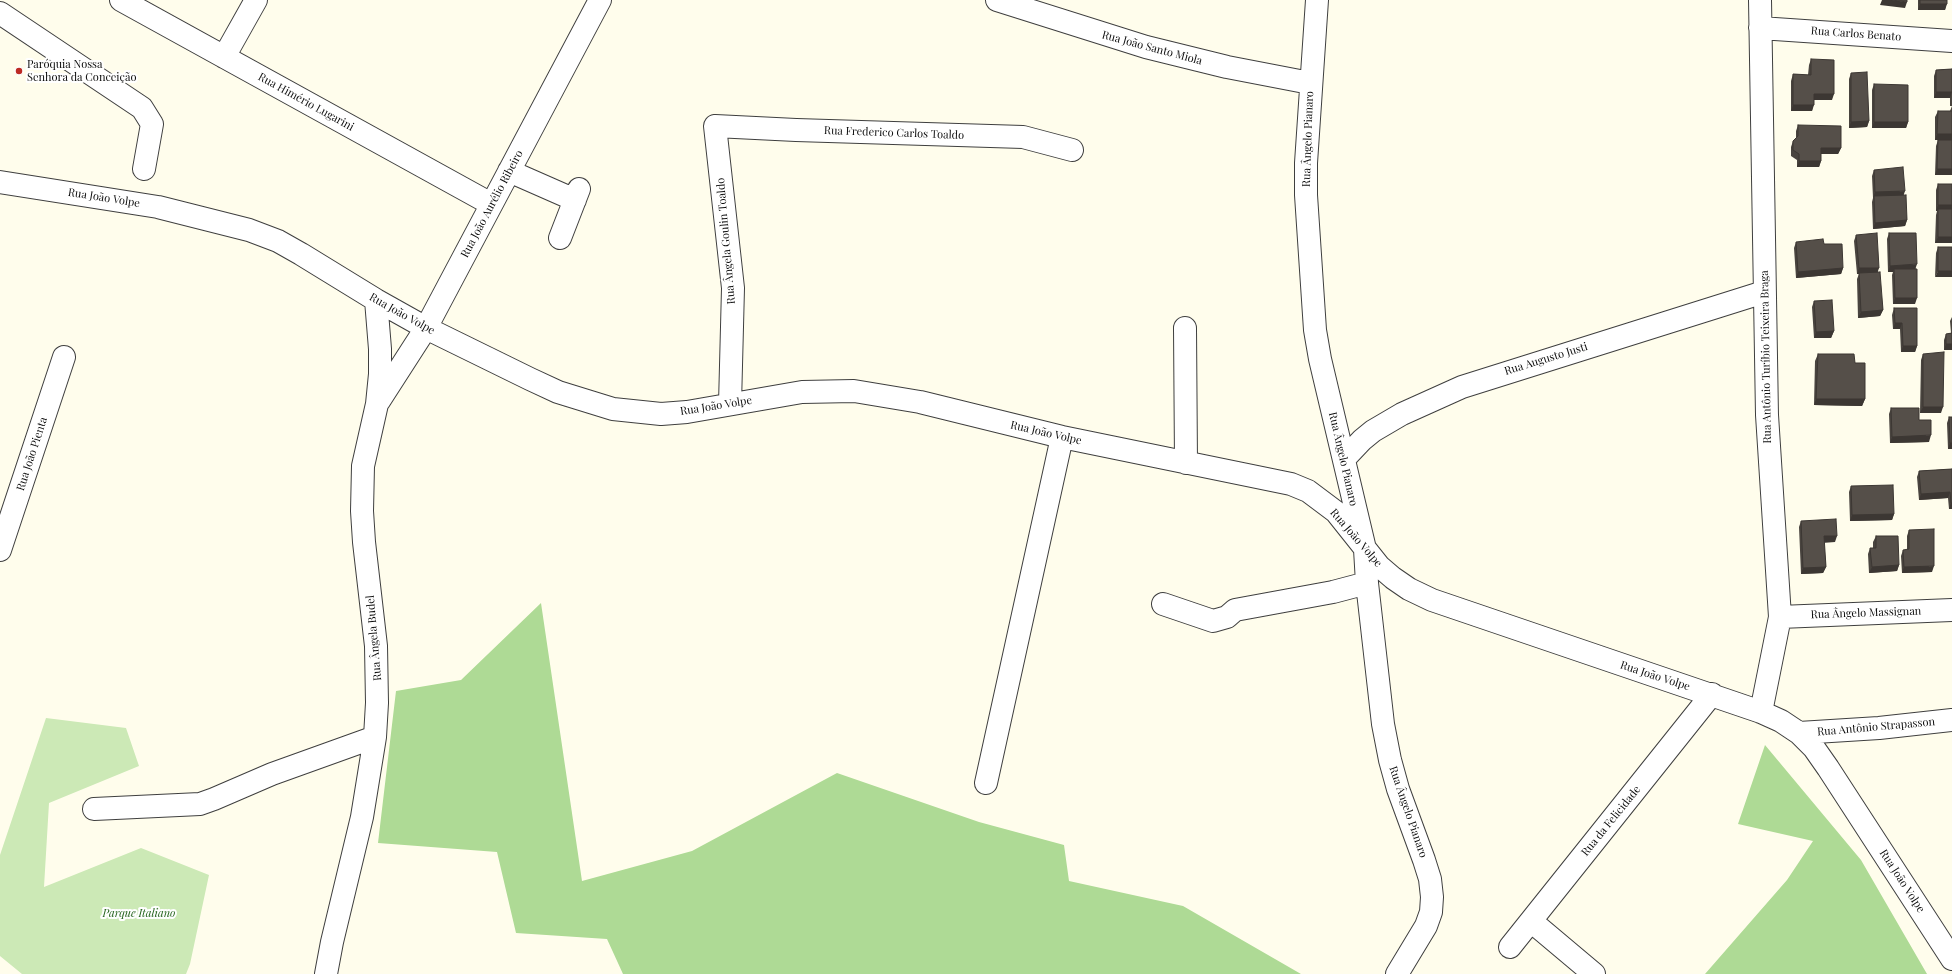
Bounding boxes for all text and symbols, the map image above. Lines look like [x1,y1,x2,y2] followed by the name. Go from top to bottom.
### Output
[1810,24,1902,44] street label: Rua Carlos Benato
[1100,28,1204,68] street label: Rua João Santo Miola
[27,58,136,84] place label: Paróquia Nossa Senhora da Conceição
[14,66,24,76] marker: Paróquia Nossa Senhora da Conceição
[256,70,356,134] street label: Rua Himério Lugarini
[1300,91,1316,187] street label: Rua Ângelo Pianaro
[824,124,964,142] street label: Rua Frederico Carlos Toaldo
[458,148,526,260] street label: Rua João Aurélio Ribeiro
[714,177,738,305] street label: Rua Ângela Goulin Toaldo
[67,186,141,210] street label: Rua João Volpe
[1758,270,1774,444] street label: Rua Antônio Turíbio Teixeira Braga
[367,291,437,337] street label: Rua João Volpe
[1503,340,1589,378] street label: Rua Augusto Justi
[679,394,753,418] street label: Rua João Volpe
[1326,411,1360,507] street label: Rua Ângelo Pianaro
[14,416,50,492] street label: Rua João Pienta
[1009,418,1083,448] street label: Rua João Volpe
[1327,506,1385,570] street label: Rua João Volpe
[364,595,384,681] street label: Rua Ângela Budel
[1810,604,1922,622] street label: Rua Ângelo Massignan
[1618,658,1692,694] street label: Rua João Volpe
[1817,715,1935,739] street label: Rua Antônio Strapasson
[1386,764,1430,860] street label: Rua Ângelo Pianaro
[1579,783,1643,859] street label: Rua da Felicidade
[1877,847,1927,915] street label: Rua João Volpe
[103,907,175,921] park label: Parque Italiano

